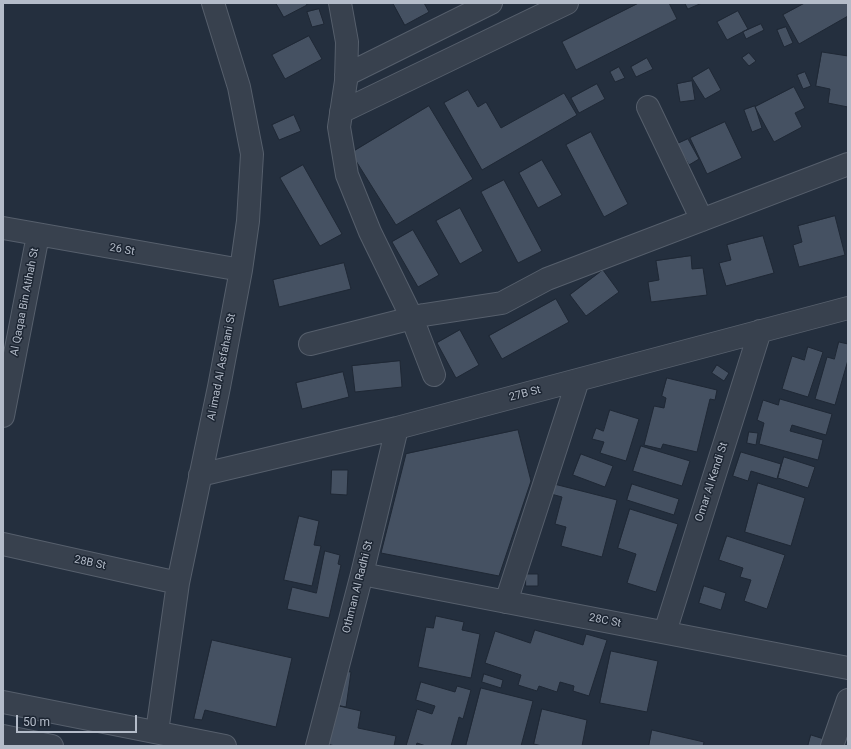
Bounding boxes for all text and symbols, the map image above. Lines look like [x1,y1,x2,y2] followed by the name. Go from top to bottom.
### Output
[108,241,136,259] street label: 26 St
[8,247,42,357] street label: Al Qaqaa Bin Atihah St
[205,312,239,422] street label: Al imad Al Asfahani St
[508,383,542,405] street label: 27B St
[693,441,731,523] street label: Omar Al Kendi St
[340,539,376,635] street label: Othman Al Radhi St
[73,553,107,573] street label: 28B St
[588,611,622,631] street label: 28C St
[18,707,139,733] scale bar
[23,715,50,729] text: 50 m

